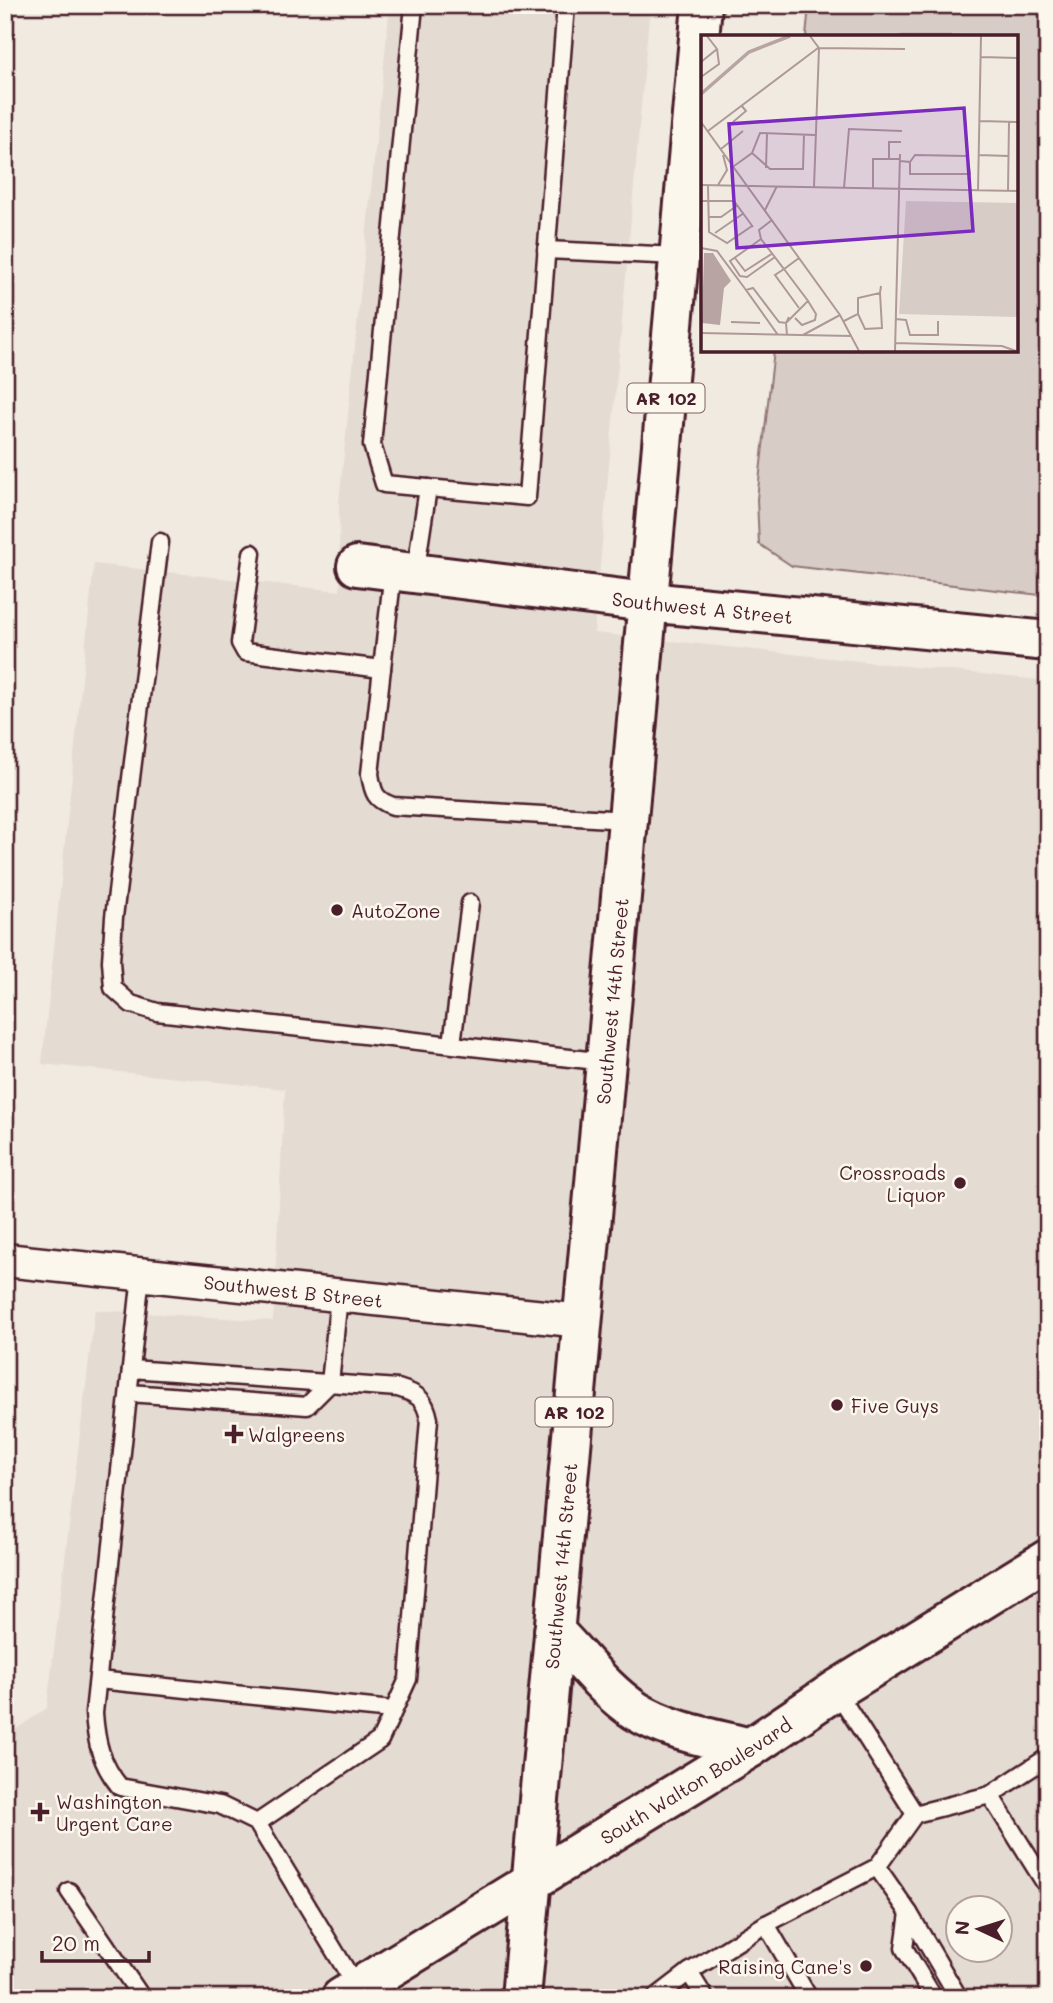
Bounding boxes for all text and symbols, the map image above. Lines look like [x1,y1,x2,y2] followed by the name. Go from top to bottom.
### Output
[701,35,1018,352] inset map
[628,384,704,412] road number: AR 102
[611,585,794,629] street label: Southwest A Street
[590,897,633,1105] street label: Southwest 14th Street
[351,898,441,923] place label: AutoZone
[329,902,345,918] marker: AutoZone
[839,1160,946,1207] place label: Crossroads Liquor
[952,1175,968,1191] marker: Crossroads Liquor
[203,1269,384,1312] street label: Southwest B Street
[851,1393,939,1418] place label: Five Guys
[829,1397,845,1413] marker: Five Guys
[536,1398,612,1427] road number: AR 102
[248,1422,345,1447] place label: Walgreens
[226,1426,242,1442] marker: Walgreens
[538,1462,582,1670] street label: Southwest 14th Street
[595,1711,796,1849] street label: South Walton Boulevard
[56,1789,173,1836] place label: Washington Urgent Care
[30,1802,50,1822] marker: Washington Urgent Care
[944,1895,1014,1965] north arrow
[42,1919,149,1963] scale bar
[949,1920,975,1936] text: N
[52,1929,100,1956] text: 20 m
[718,1954,852,1979] place label: Raising Cane's
[858,1958,874,1974] marker: Raising Cane's

